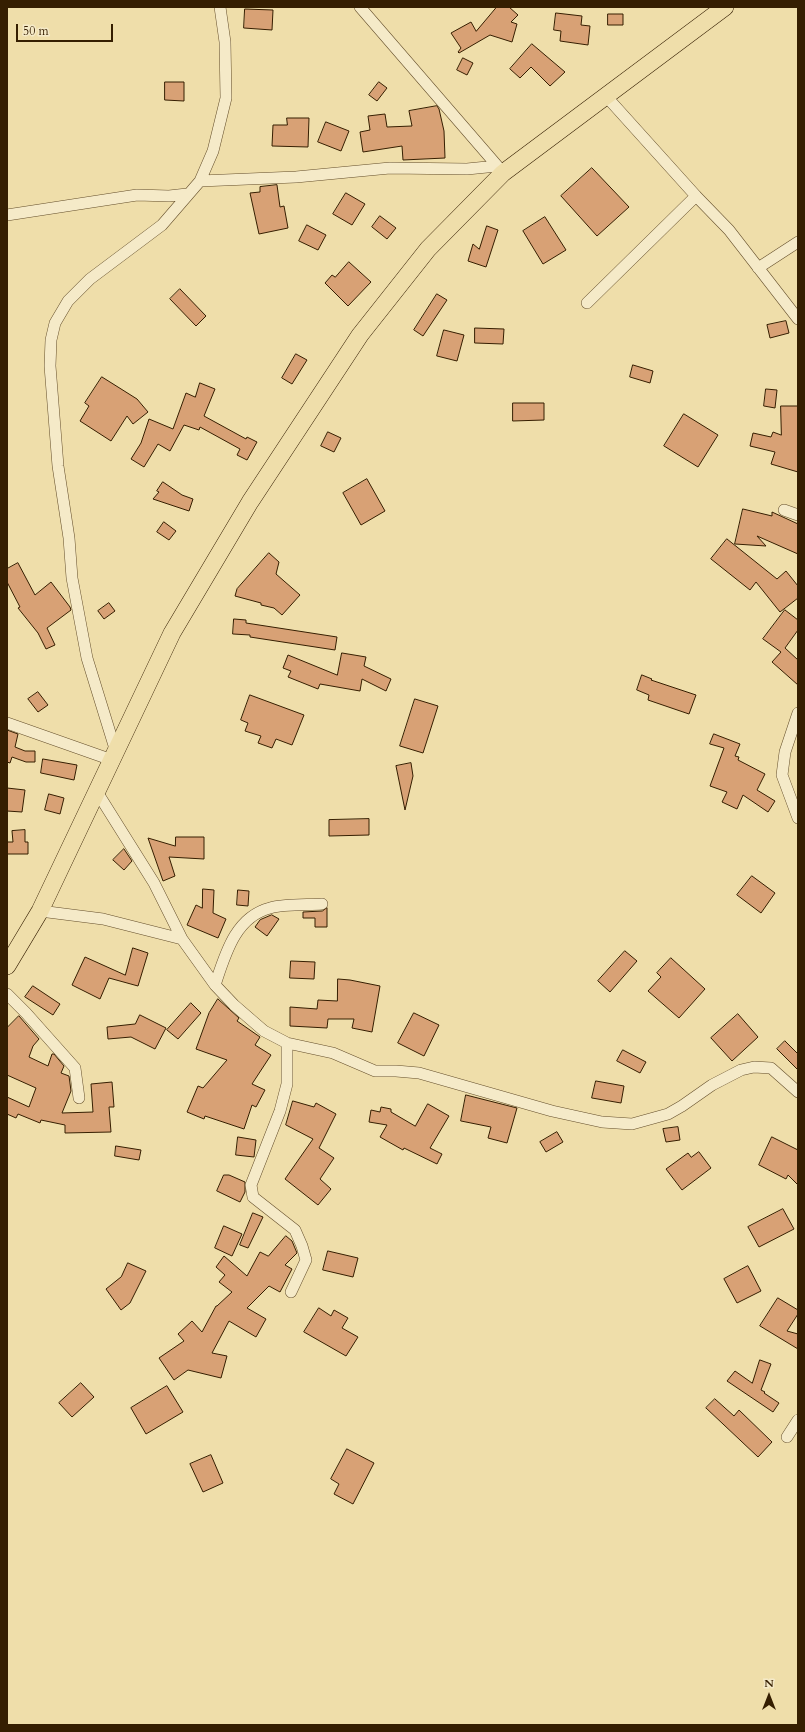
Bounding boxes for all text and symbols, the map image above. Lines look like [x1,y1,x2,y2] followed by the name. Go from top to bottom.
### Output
[18,16,115,42] scale bar
[23,23,49,39] text: 50 m
[749,1676,789,1716] north arrow
[764,1676,774,1691] text: N

